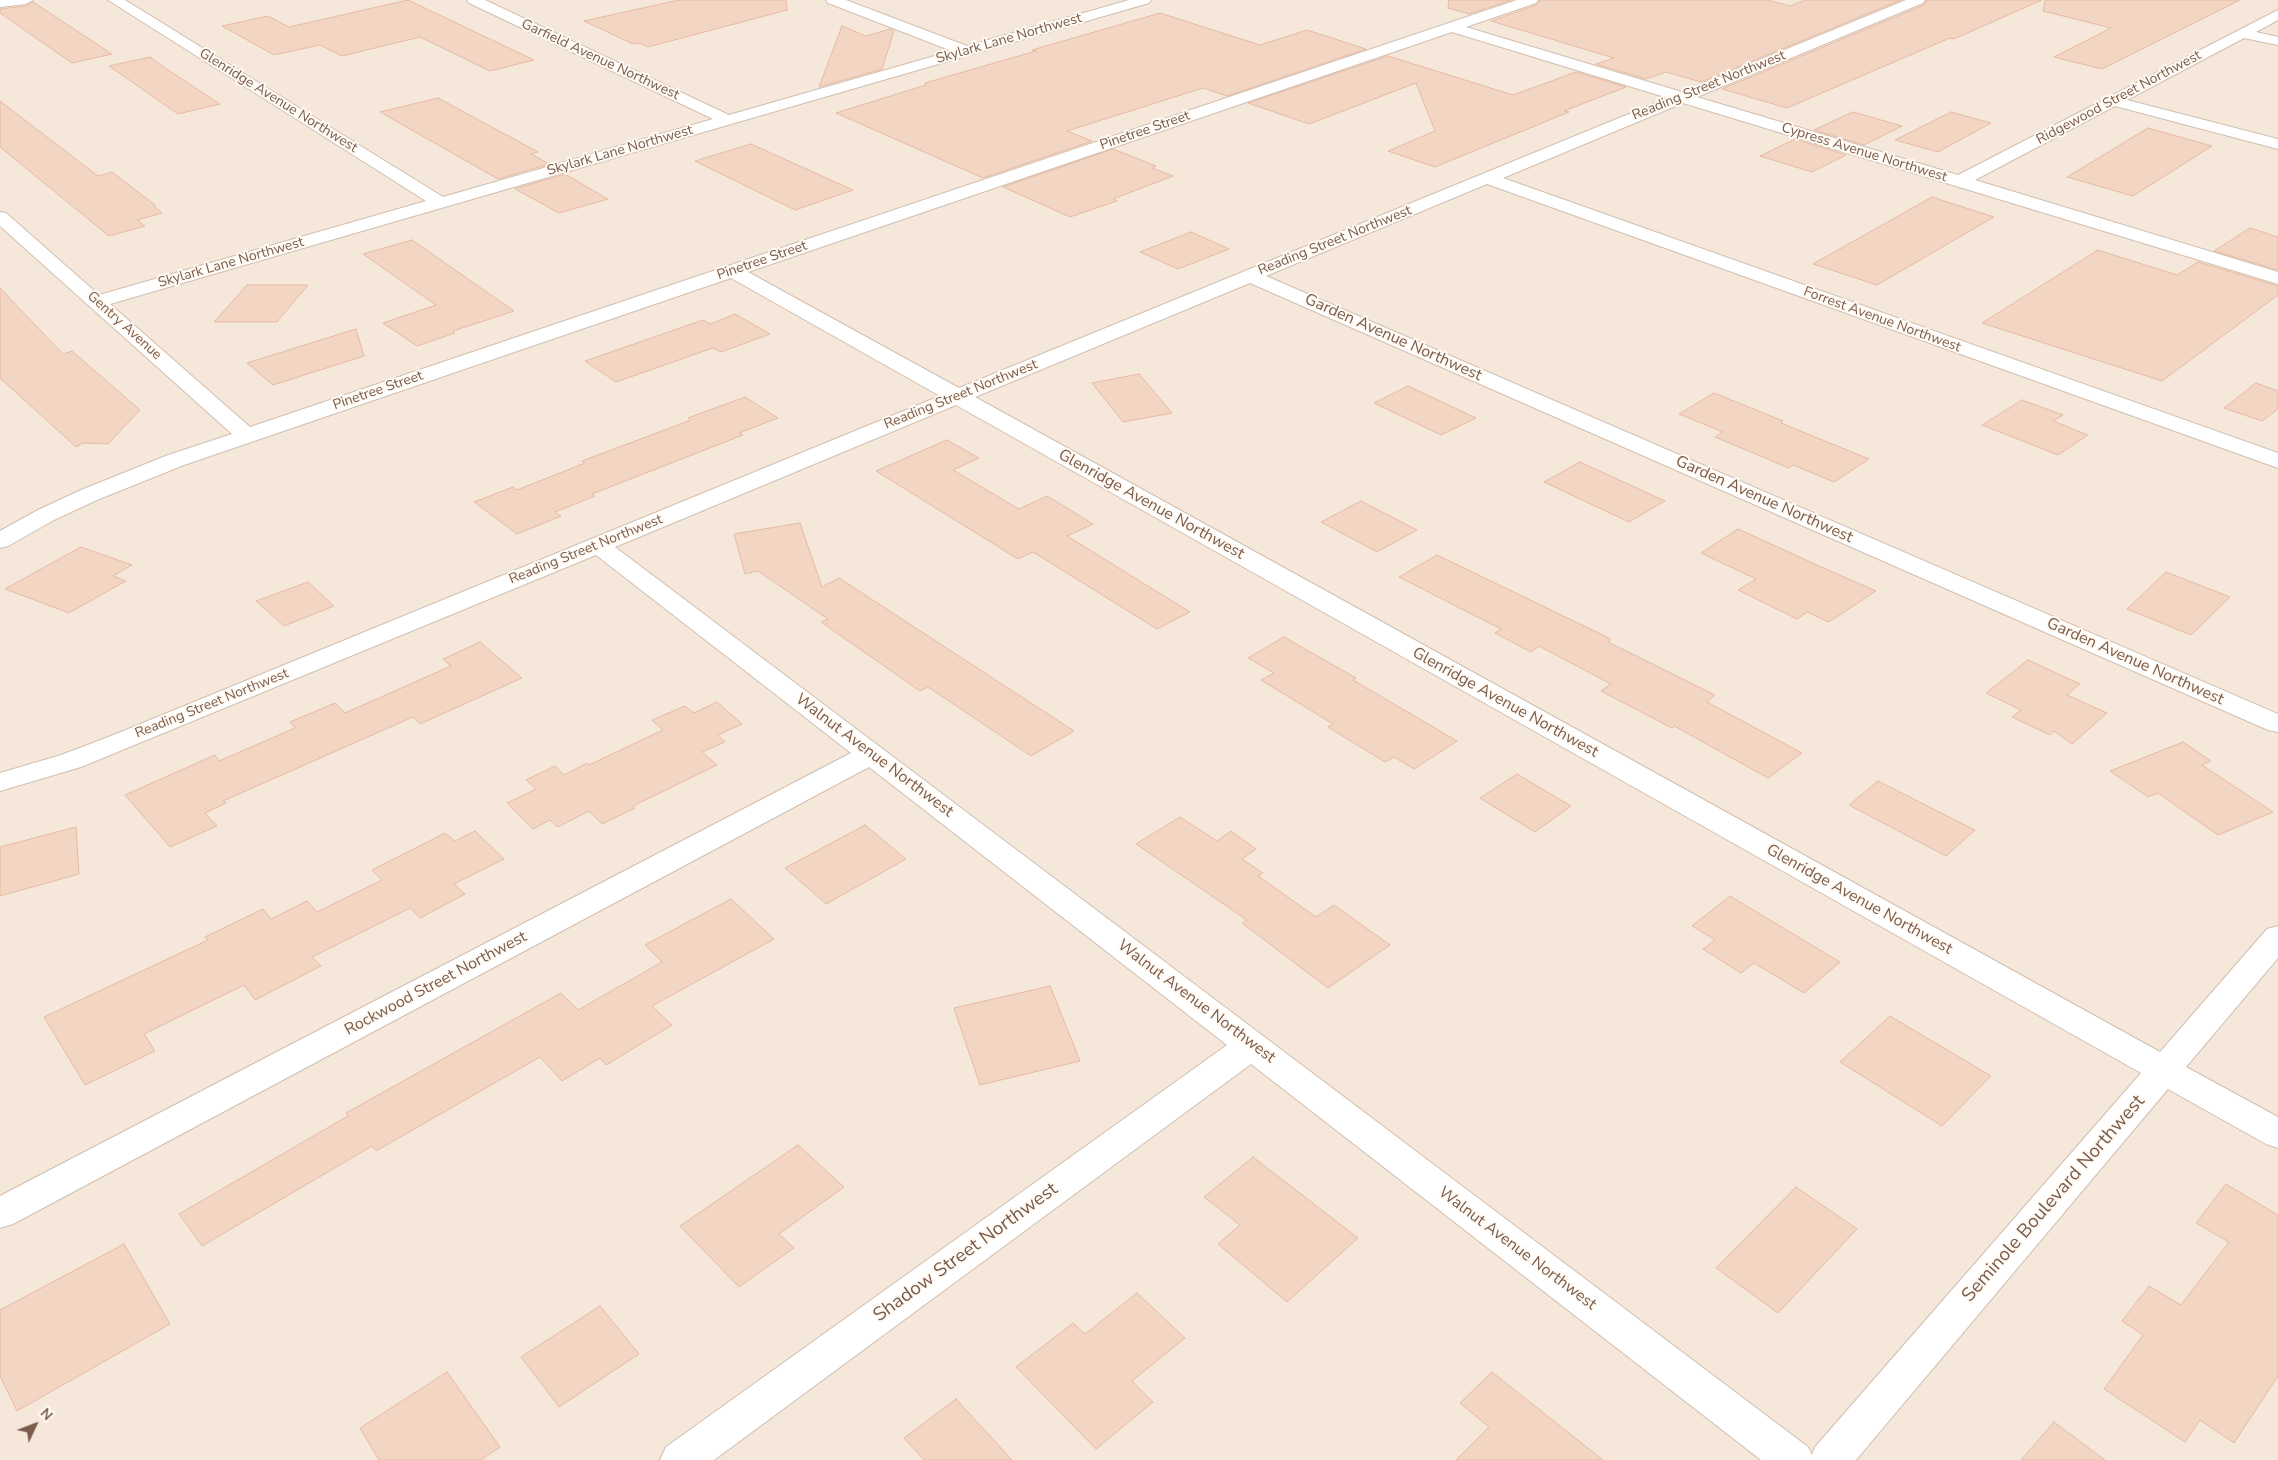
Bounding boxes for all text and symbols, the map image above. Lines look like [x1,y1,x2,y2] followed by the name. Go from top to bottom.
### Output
[934,10,1084,68] street label: Skylark Lane Northwest
[518,16,682,104] street label: Garfield Avenue Northwest
[196,45,360,157] street label: Glenridge Avenue Northwest
[1630,47,1788,125] street label: Reading Street Northwest
[2034,47,2204,149] street label: Ridgewood Street Northwest
[1098,108,1192,154] street label: Pinetree Street
[1779,120,1949,186] street label: Cypress Avenue Northwest
[545,122,695,180] street label: Skylark Lane Northwest
[1256,202,1414,280] street label: Reading Street Northwest
[156,234,306,292] street label: Skylark Lane Northwest
[715,238,809,284] street label: Pinetree Street
[1801,284,1963,356] street label: Forrest Avenue Northwest
[83,288,165,364] street label: Gentry Avenue
[1301,290,1485,386] street label: Garden Avenue Northwest
[882,356,1040,434] street label: Reading Street Northwest
[331,368,425,414] street label: Pinetree Street
[1055,446,1247,564] street label: Glenridge Avenue Northwest
[1672,452,1856,548] street label: Garden Avenue Northwest
[507,511,665,589] street label: Reading Street Northwest
[2043,614,2227,710] street label: Garden Avenue Northwest
[1409,644,1601,762] street label: Glenridge Avenue Northwest
[133,665,291,743] street label: Reading Street Northwest
[791,690,957,822] street label: Walnut Avenue Northwest
[1763,841,1955,959] street label: Glenridge Avenue Northwest
[342,928,530,1040] street label: Rockwood Street Northwest
[1113,936,1279,1068] street label: Walnut Avenue Northwest
[1958,1091,2150,1307] street label: Seminole Boulevard Northwest
[869,1178,1063,1328] street label: Shadow Street Northwest
[1434,1183,1600,1315] street label: Walnut Avenue Northwest
[10,1400,60,1450] north arrow
[36,1404,57,1425] text: N

